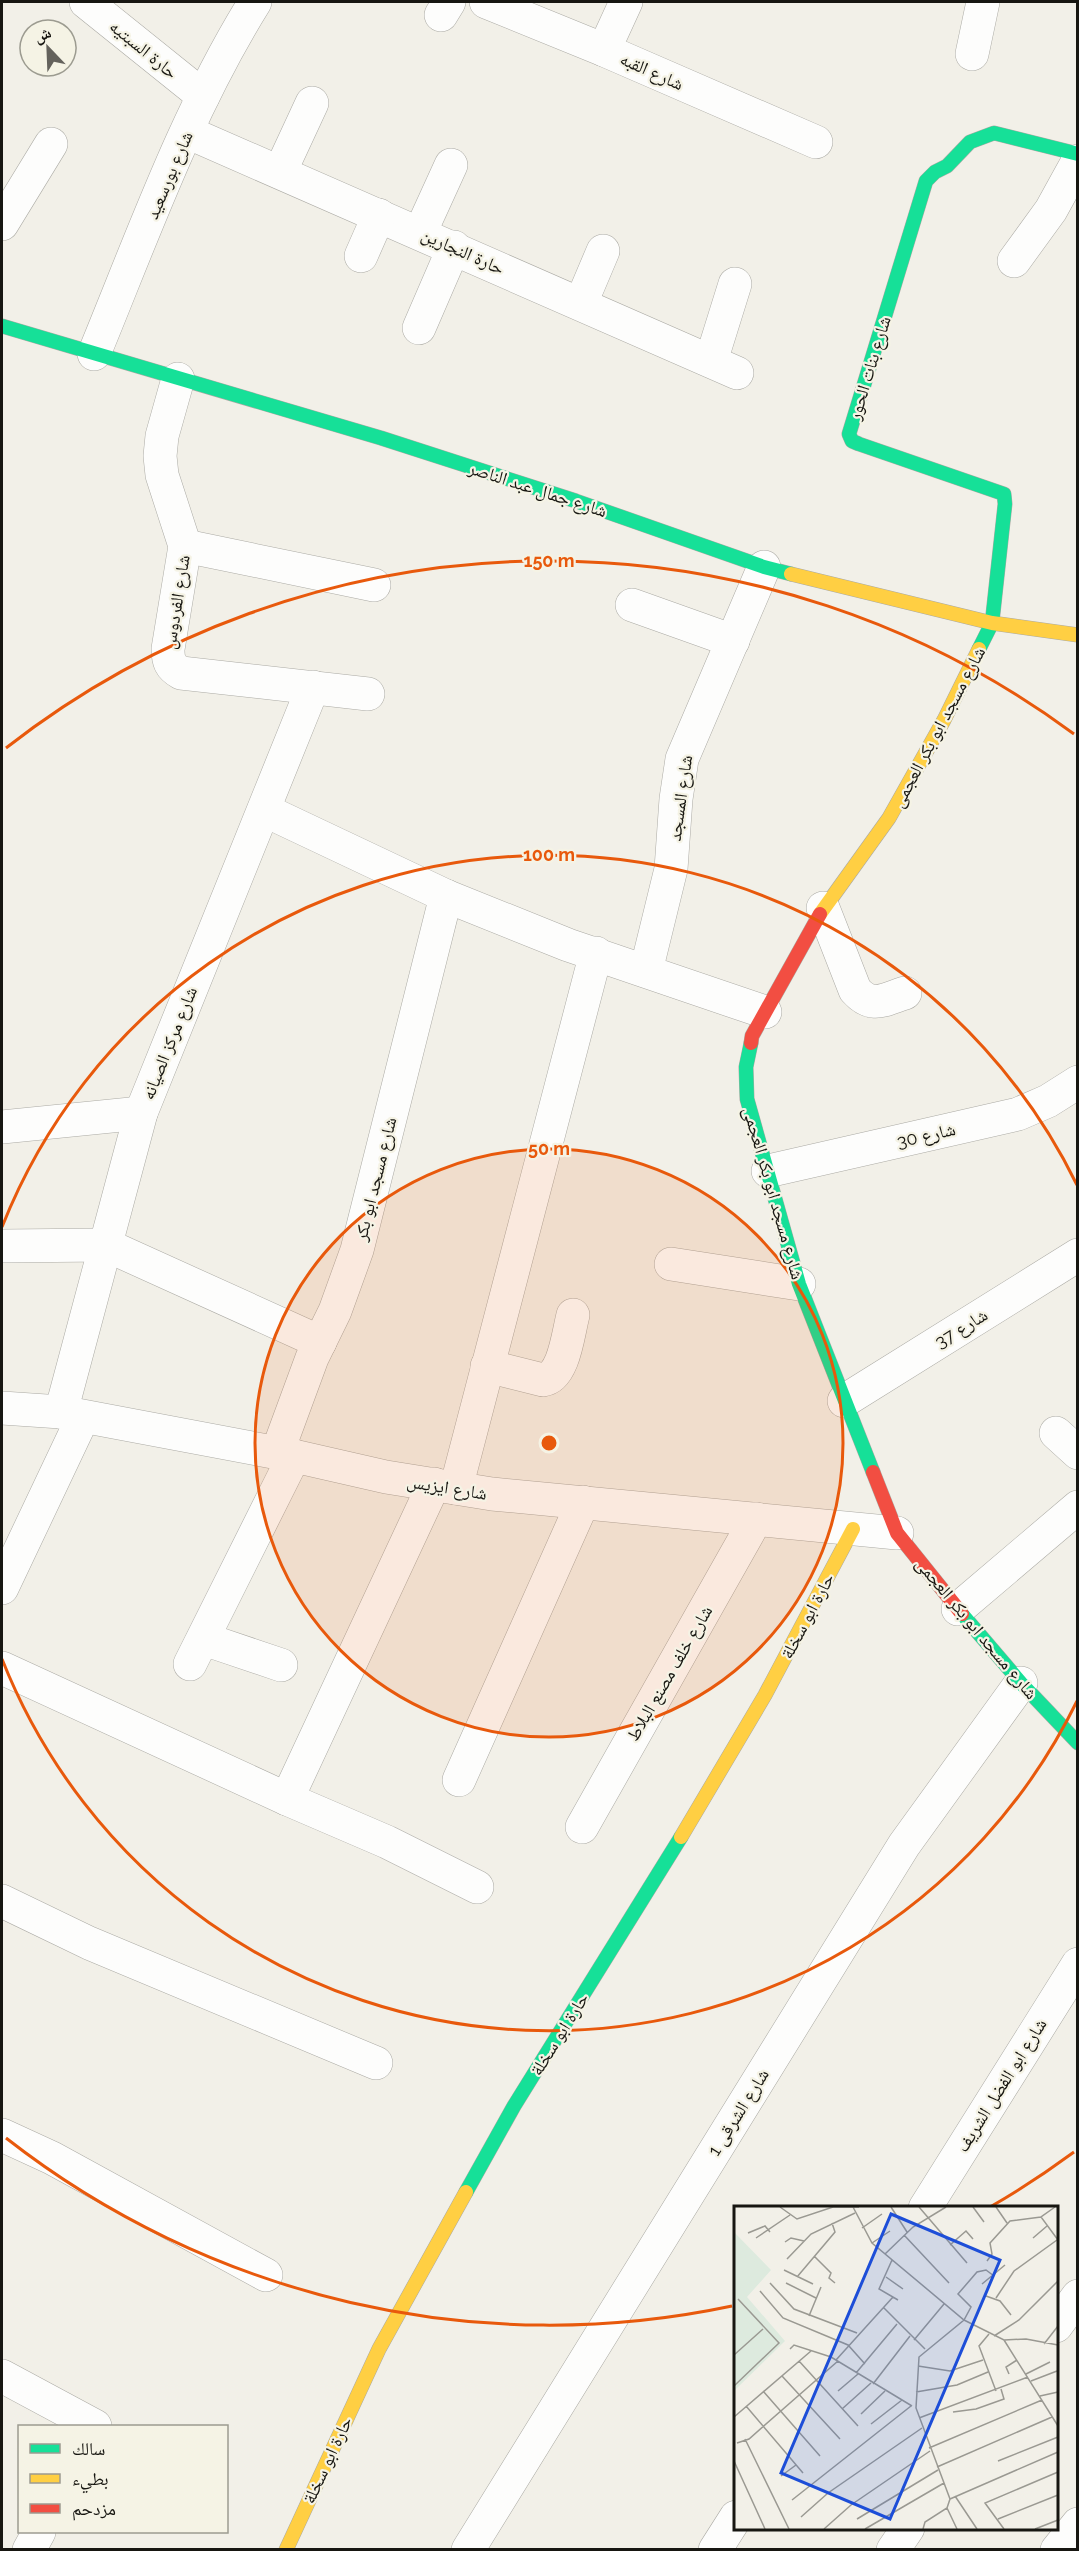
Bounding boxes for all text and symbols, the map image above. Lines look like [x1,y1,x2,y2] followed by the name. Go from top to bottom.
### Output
[105,15,182,83] street label: حارة السبتيه
[18,18,78,78] north arrow
[31,23,54,47] text: ش
[617,48,687,95] street label: شارع القبه
[141,128,198,222] street label: شارع بورسعيد
[418,223,508,279] street label: حارة النجارين
[843,314,896,424] street label: شارع بنات الحور
[465,456,610,522] street label: شارع جمال عبد الناصر
[524,550,575,571] text: 150 m
[158,553,195,651] street label: شارع الفردوس
[887,643,990,811] street label: شارع مسجد ابو بكر العجمى
[664,754,697,843] street label: شارع المسجد
[523,844,575,865] text: 100 m
[137,984,202,1103] street label: شارع مركز الصيانه
[738,1104,809,1282] street label: شارع مسجد ابو بكر العجمى
[349,1115,401,1244] street label: شارع مسجد ابو بكر
[895,1118,958,1153] street label: شارع 30
[528,1138,570,1159] text: 50 m
[931,1304,992,1353] street label: شارع 37
[539,1433,559,1453] centre of rings
[405,1470,489,1505] street label: شارع ايزيس
[911,1553,1042,1704] street label: شارع مسجد ابو بكر العجمى
[776,1570,839,1662] street label: حارة ابو سخلة
[622,1602,718,1745] street label: شارع خلف مصنع البلاط
[525,1989,593,2080] street label: حارة ابو سخلة
[951,2014,1051,2156] street label: شارع ابو الفضل الشريف
[703,2065,774,2160] street label: شارع الشرقى 1
[734,2206,1058,2530] inset map
[298,2413,357,2507] street label: حارة ابو سخلة
[18,2425,228,2533] legend
[72,2438,105,2459] text: سالك
[72,2468,109,2494] text: بطيء
[72,2498,116,2521] text: مزدحم

